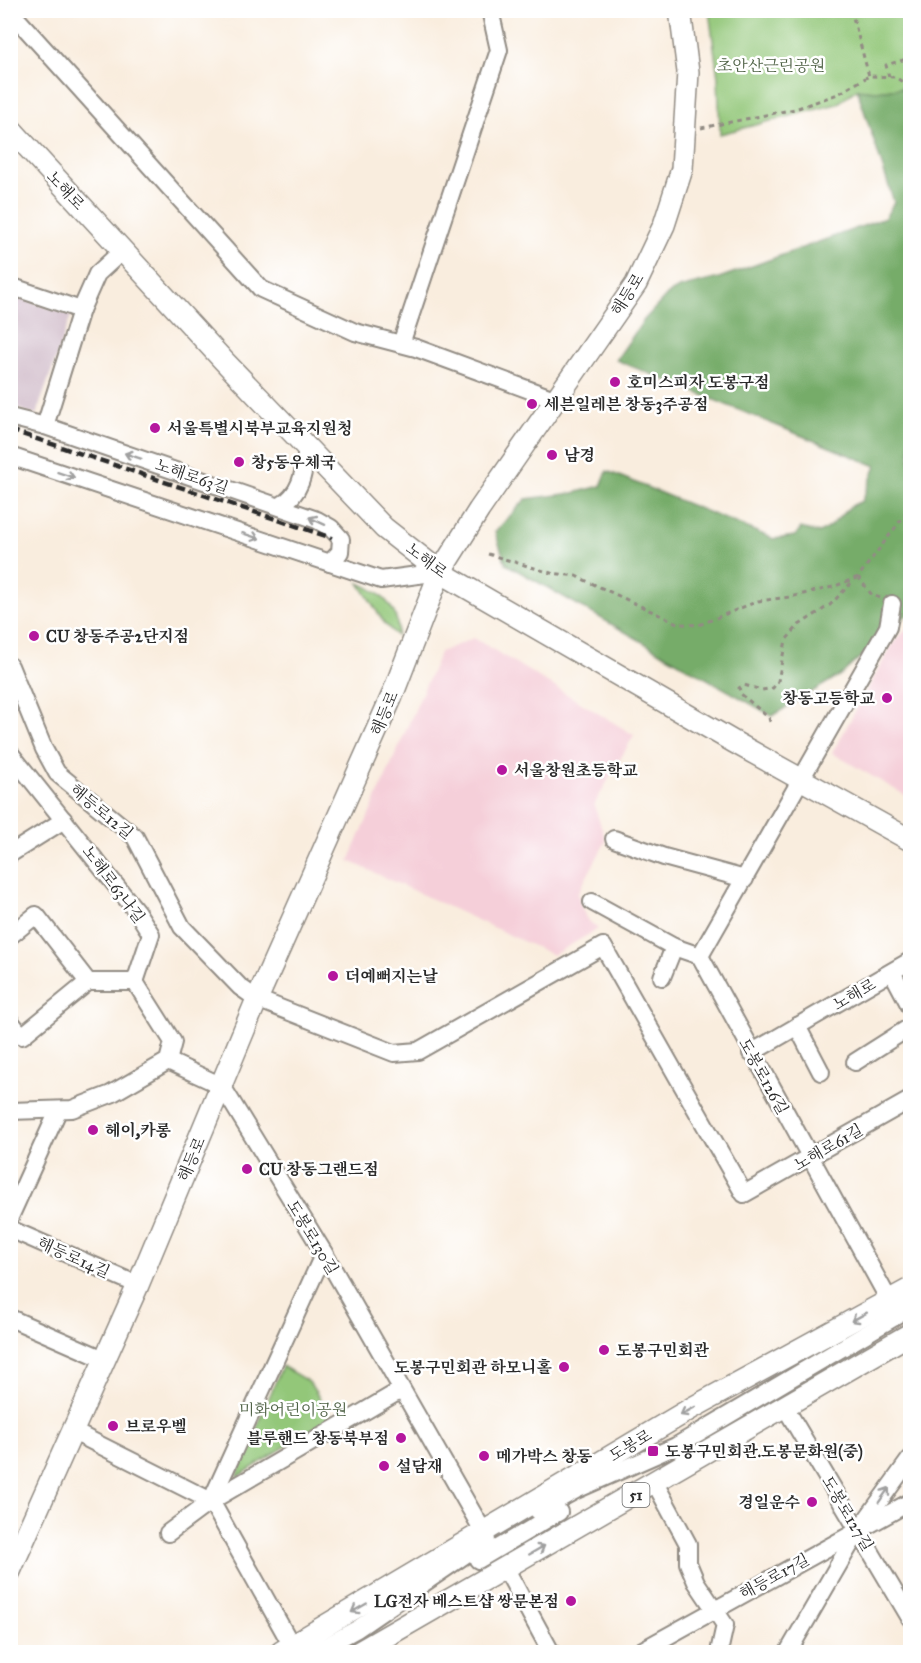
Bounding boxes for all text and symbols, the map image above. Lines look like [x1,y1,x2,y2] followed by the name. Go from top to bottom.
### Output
[717,56,825,75] park label: 초안산근린공원
[43,167,89,214] street label: 노해로
[607,269,648,319] street label: 해등로
[627,373,770,392] place label: 호미스피자 도봉구점
[608,375,622,389] marker: 호미스피자 도봉구점
[544,395,708,415] place label: 세븐일레븐 창동3주공점
[525,397,539,411] marker: 세븐일레븐 창동3주공점
[167,419,352,438] place label: 서울특별시북부교육지원청
[148,421,162,435] marker: 서울특별시북부교육지원청
[564,446,595,465] place label: 남경
[545,448,559,462] marker: 남경
[124,450,143,461] one-way arrow
[251,453,336,472] place label: 창5동우체국
[153,455,231,498] street label: 노해로63길
[232,455,246,469] marker: 창5동우체국
[56,470,75,481] one-way arrow
[308,515,326,527] one-way arrow
[241,531,260,542] one-way arrow
[402,539,451,582] street label: 노해로
[46,627,189,646] place label: CU 창동주공2단지점
[27,629,41,643] marker: CU 창동주공2단지점
[367,688,402,738] street label: 해등로
[782,689,876,708] place label: 창동고등학교
[880,691,894,705] marker: 창동고등학교
[514,761,638,780] place label: 서울창원초등학교
[495,763,509,777] marker: 서울창원초등학교
[66,780,137,843] street label: 해등로12길
[78,842,149,927] street label: 노해로63나길
[345,967,438,986] place label: 더예뻐지는날
[326,969,340,983] marker: 더예뻐지는날
[829,974,880,1014] street label: 노해로
[735,1035,792,1118] street label: 도봉로126길
[790,1120,866,1175] street label: 노해로61길
[105,1121,172,1140] place label: 헤이,카롱
[86,1123,100,1137] marker: 헤이,카롱
[174,1134,209,1184] street label: 해등로
[259,1160,379,1179] place label: CU 창동그랜드점
[240,1162,254,1176] marker: CU 창동그랜드점
[283,1196,342,1278] street label: 도봉로130길
[35,1233,113,1282] street label: 해등로14길
[851,1311,868,1323] one-way arrow
[616,1341,709,1360] place label: 도봉구민회관
[597,1343,611,1357] marker: 도봉구민회관
[394,1358,553,1377] place label: 도봉구민회관 하모니홀
[557,1360,571,1374] marker: 도봉구민회관 하모니홀
[239,1400,347,1419] park label: 미화어린이공원
[680,1405,697,1417] one-way arrow
[125,1417,187,1436] place label: 브로우벨
[106,1419,120,1433] marker: 브로우벨
[605,1425,655,1466] street label: 도봉로
[246,1429,389,1448] place label: 블루핸드 창동북부점
[394,1431,408,1445] marker: 블루핸드 창동북부점
[665,1442,863,1462] place label: 도봉구민회관.도봉문화원(중)
[646,1444,660,1458] marker: 도봉구민회관.도봉문화원(중)
[496,1447,593,1466] place label: 메가박스 창동
[477,1449,491,1463] marker: 메가박스 창동
[396,1457,442,1476] place label: 설담재
[377,1459,391,1473] marker: 설담재
[818,1472,877,1554] street label: 도봉로127길
[622,1483,650,1507] road number: 51
[878,1487,890,1503] one-way arrow
[738,1493,801,1512] place label: 경일운수
[805,1495,819,1509] marker: 경일운수
[528,1544,545,1556] one-way arrow
[736,1550,812,1603] street label: 해등로17길
[374,1592,559,1611] place label: LG전자 베스트샵 쌍문본점
[564,1594,578,1608] marker: LG전자 베스트샵 쌍문본점
[351,1602,368,1614] one-way arrow

